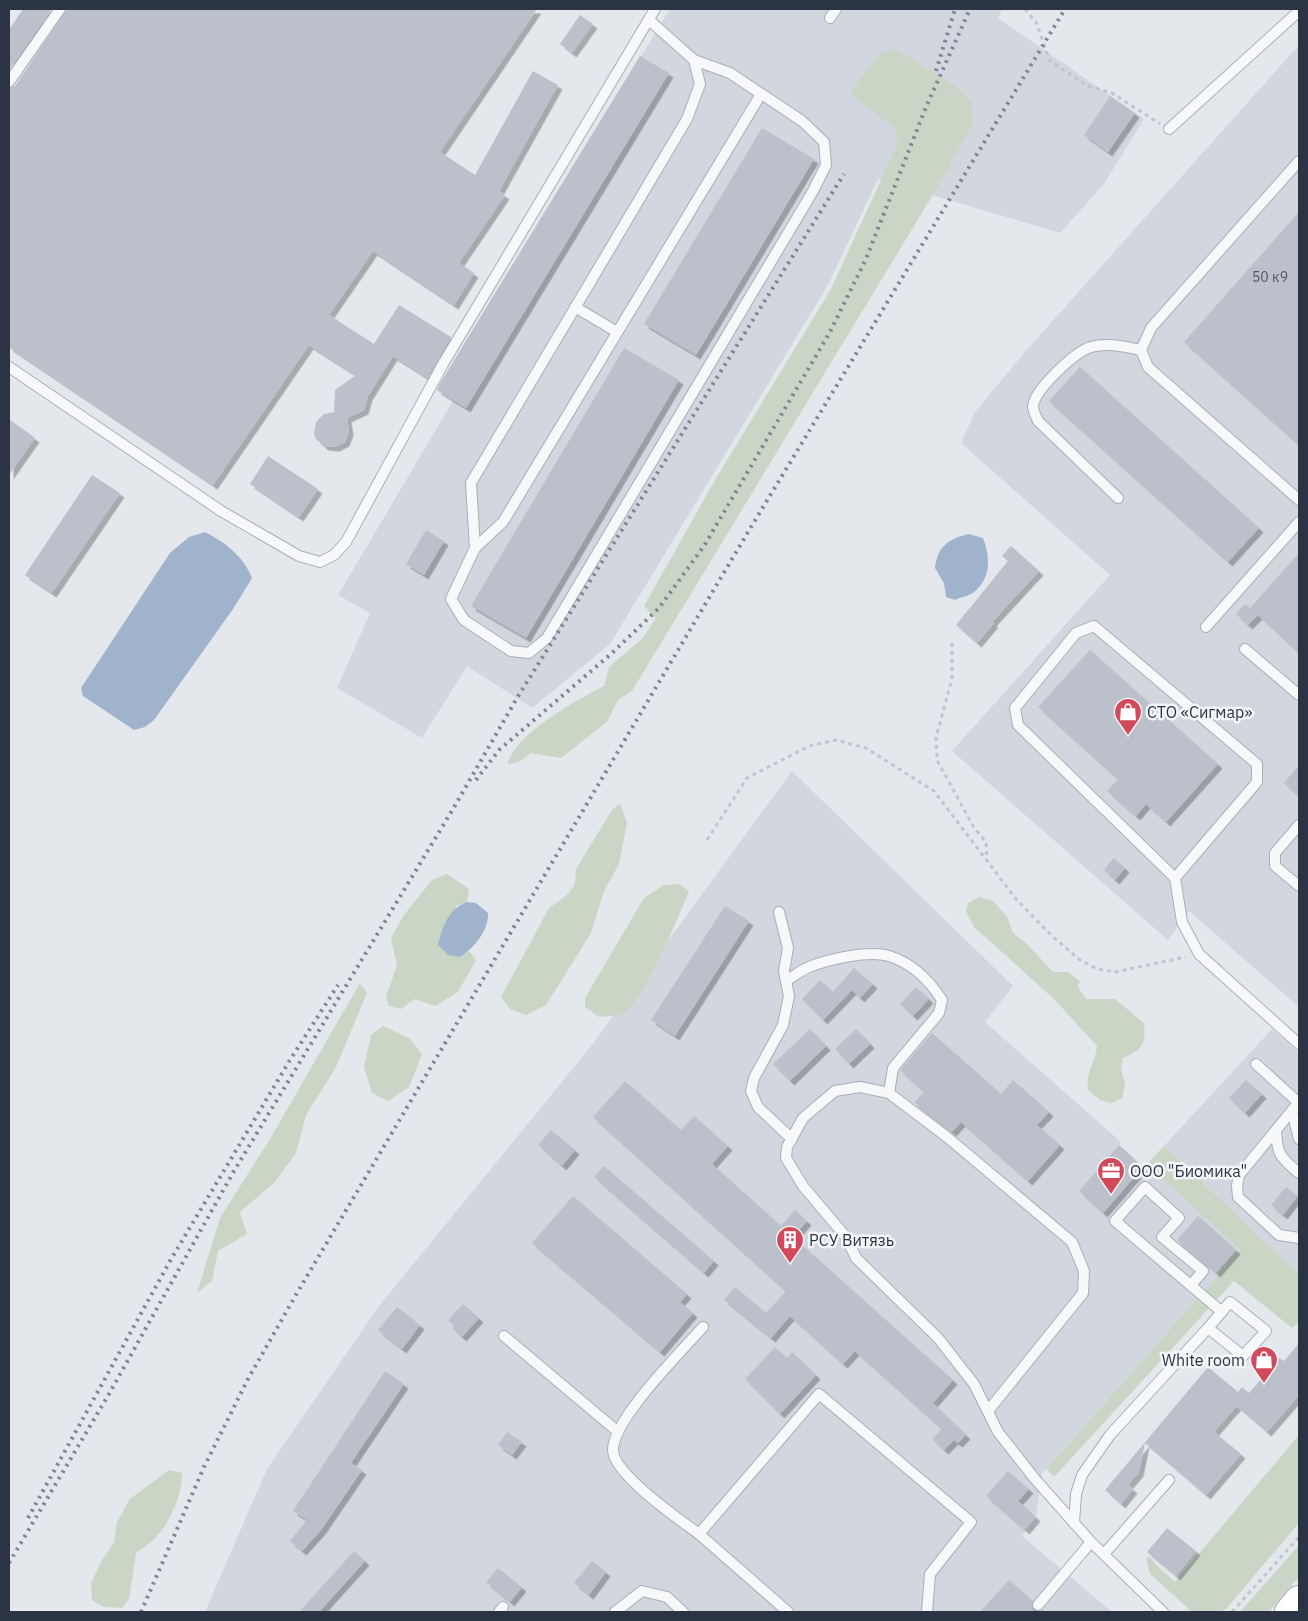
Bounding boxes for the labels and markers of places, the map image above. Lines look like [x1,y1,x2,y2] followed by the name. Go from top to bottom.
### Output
[1113,697,1143,736] shop icon: СТО «Сигмар»
[1147,702,1252,722] place label: СТО «Сигмар»
[1096,1156,1126,1195] office icon: ООО "Биомика"
[1130,1161,1247,1181] place label: ООО "Биомика"
[775,1225,805,1264] building icon: РСУ Витязь
[809,1230,894,1250] place label: РСУ Витязь
[1249,1345,1279,1384] shop icon: White room
[1162,1350,1245,1370] place label: White room

